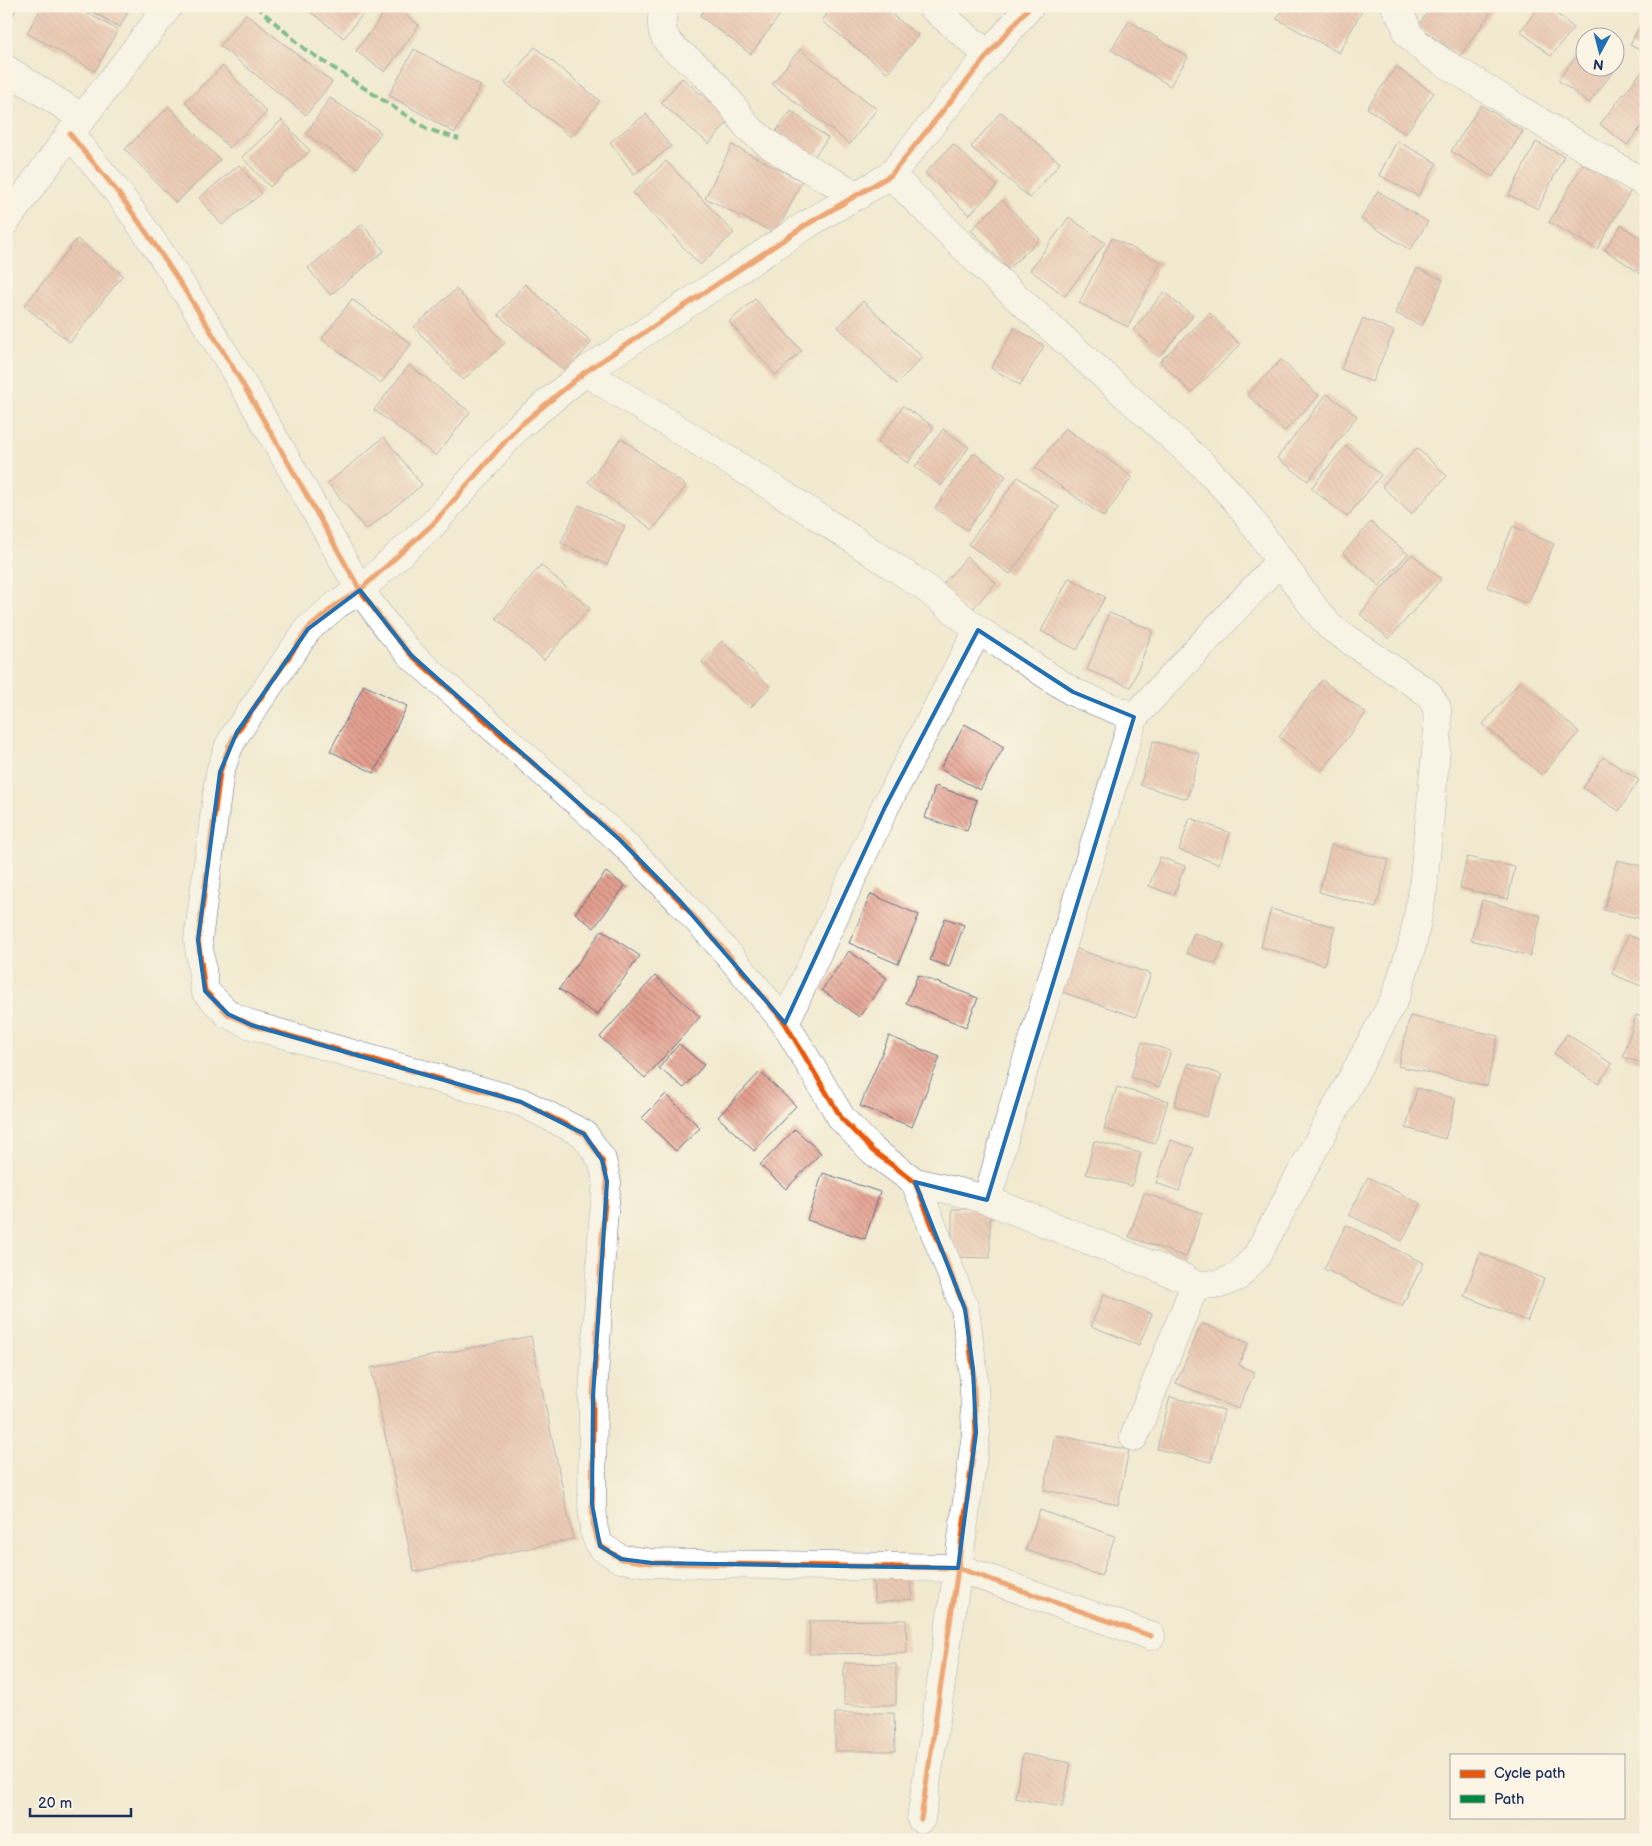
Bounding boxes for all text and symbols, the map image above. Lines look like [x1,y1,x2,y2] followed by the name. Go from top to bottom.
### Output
[1574,28,1624,78] north arrow
[1592,55,1605,73] text: N
[1450,1754,1624,1818] legend
[1494,1764,1565,1783] text: Cycle path
[30,1786,131,1818] scale bar
[1494,1790,1524,1809] text: Path
[38,1794,72,1813] text: 20 m

